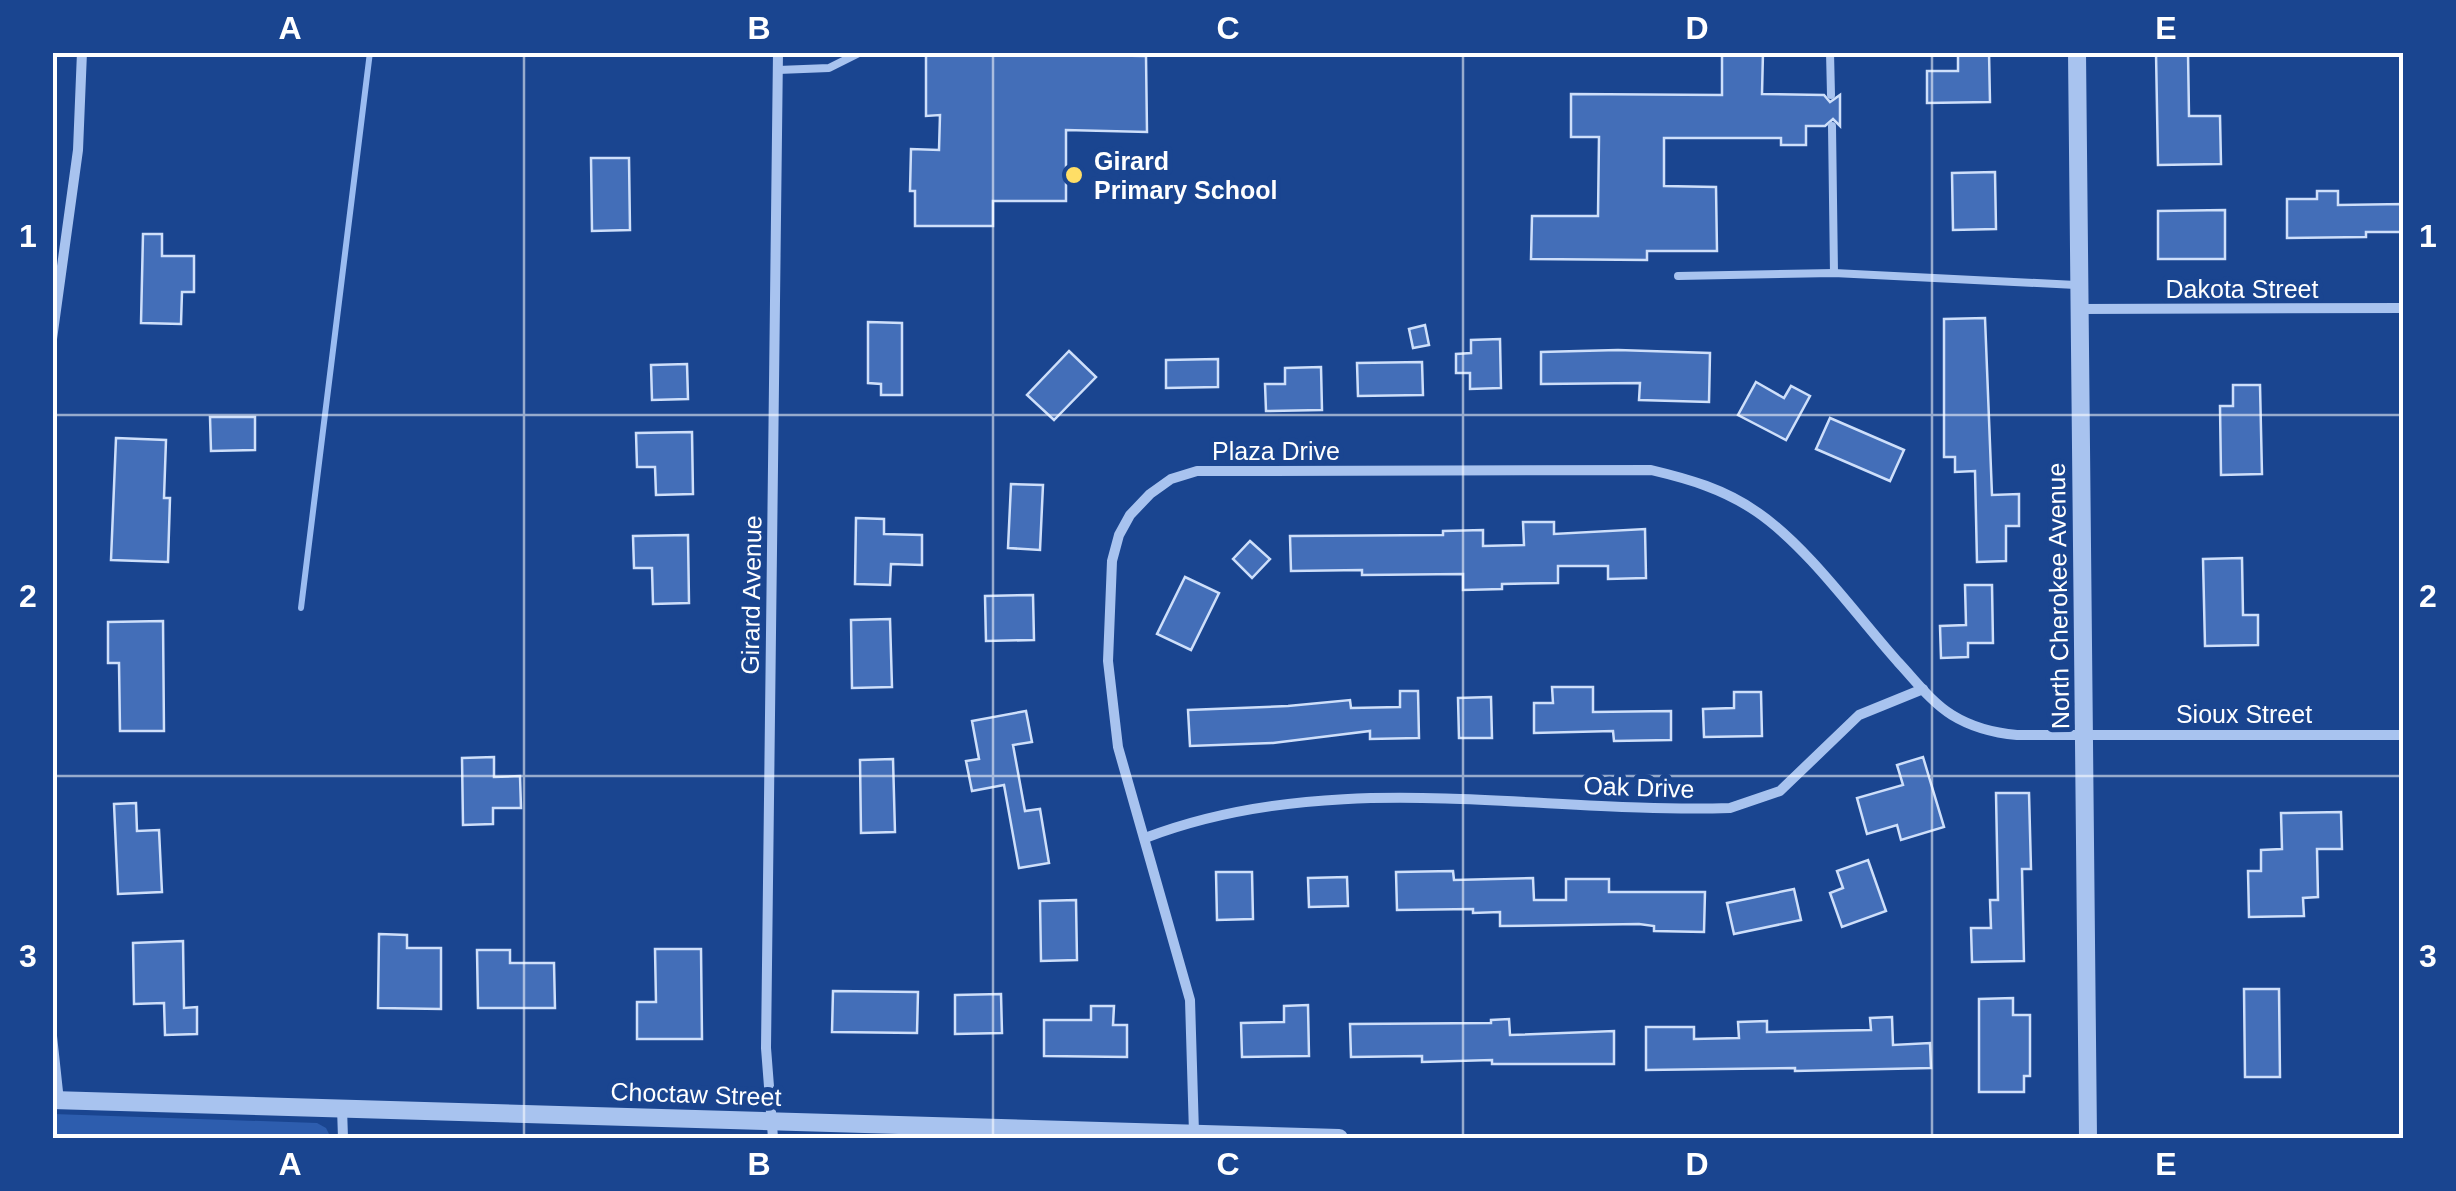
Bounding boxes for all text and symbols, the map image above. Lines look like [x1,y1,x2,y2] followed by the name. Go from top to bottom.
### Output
[278,10,302,46] text: A
[747,10,771,46] text: B
[1216,10,1240,46] text: C
[1685,10,1709,46] text: D
[2155,10,2177,46] text: E
[1094,147,1277,204] place label: Girard Primary School
[1063,164,1085,186] marker: Girard Primary School
[19,218,37,254] text: 1
[2419,218,2437,254] text: 1
[2166,275,2318,303] street label: Dakota Street
[1212,437,1340,465] street label: Plaza Drive
[2042,463,2074,729] street label: North Cherokee Avenue
[736,515,766,675] street label: Girard Avenue
[19,578,37,614] text: 2
[2419,578,2437,614] text: 2
[2176,700,2312,728] street label: Sioux Street
[1583,771,1695,803] street label: Oak Drive
[19,938,37,974] text: 3
[2419,938,2437,974] text: 3
[610,1077,782,1111] street label: Choctaw Street
[278,1146,302,1182] text: A
[747,1146,771,1182] text: B
[1216,1146,1240,1182] text: C
[1685,1146,1709,1182] text: D
[2155,1146,2177,1182] text: E

